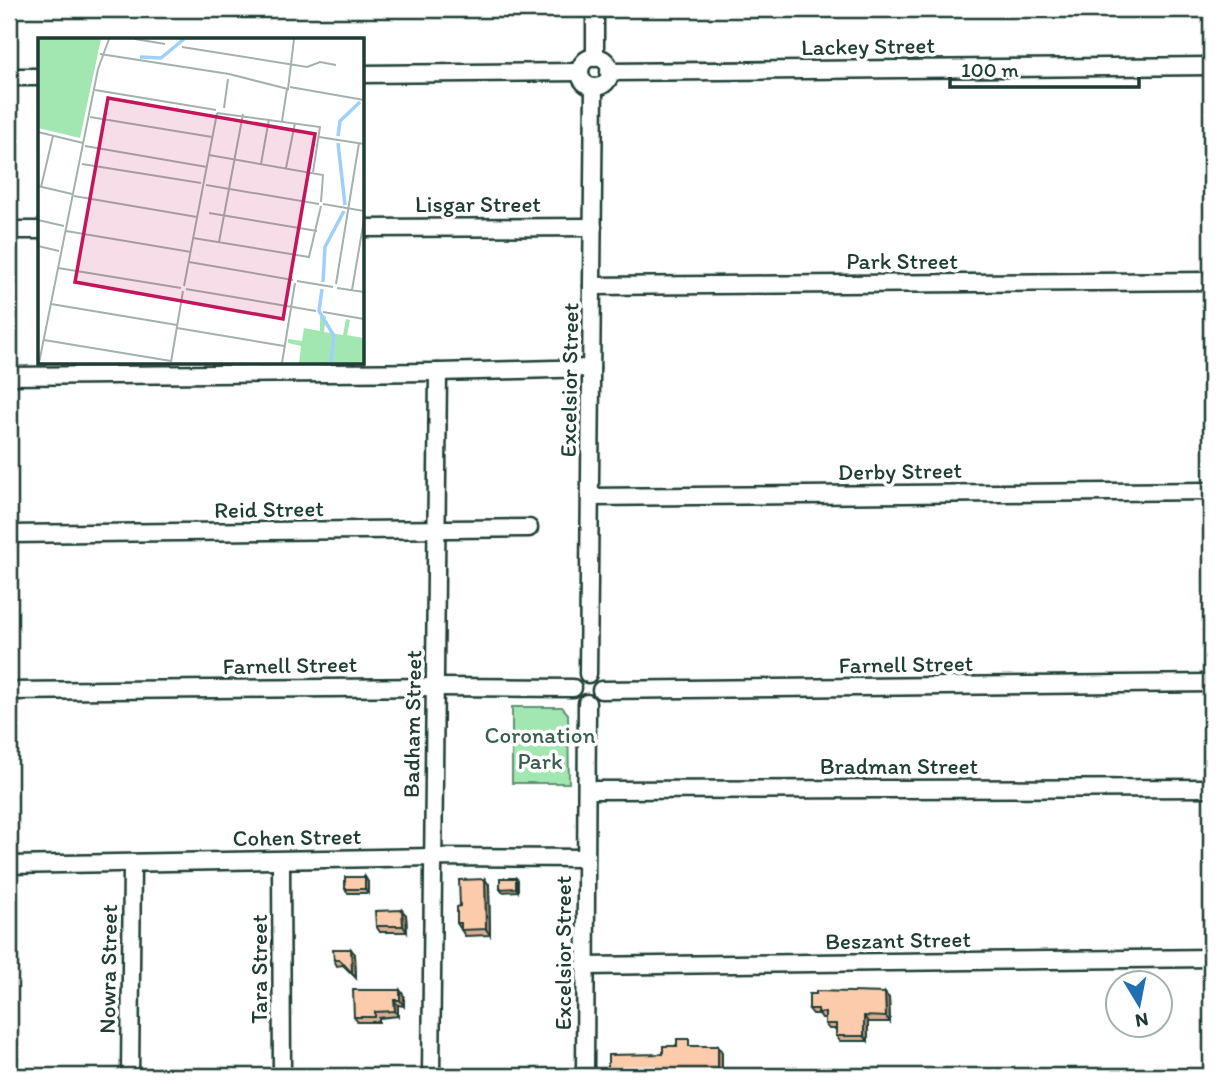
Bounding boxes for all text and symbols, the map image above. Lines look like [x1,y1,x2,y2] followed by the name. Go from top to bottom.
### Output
[801,31,936,61] street label: Lackey Street
[38,38,364,364] inset map
[950,46,1140,90] scale bar
[961,57,1019,82] text: 100 m
[415,190,541,218] street label: Lisgar Street
[846,247,958,275] street label: Park Street
[554,302,584,458] street label: Excelsior Street
[838,456,963,486] street label: Derby Street
[214,494,324,524] street label: Reid Street
[397,649,427,798] street label: Badham Street
[838,649,974,679] street label: Farnell Street
[222,650,358,680] street label: Farnell Street
[485,721,595,775] park label: Coronation Park
[820,752,978,780] street label: Bradman Street
[232,822,362,852] street label: Cohen Street
[549,875,577,1030] street label: Excelsior Street
[93,904,123,1034] street label: Nowra Street
[245,914,273,1024] street label: Tara Street
[825,925,971,955] street label: Beszant Street
[1104,970,1174,1040] north arrow
[1134,1008,1150,1033] text: N

